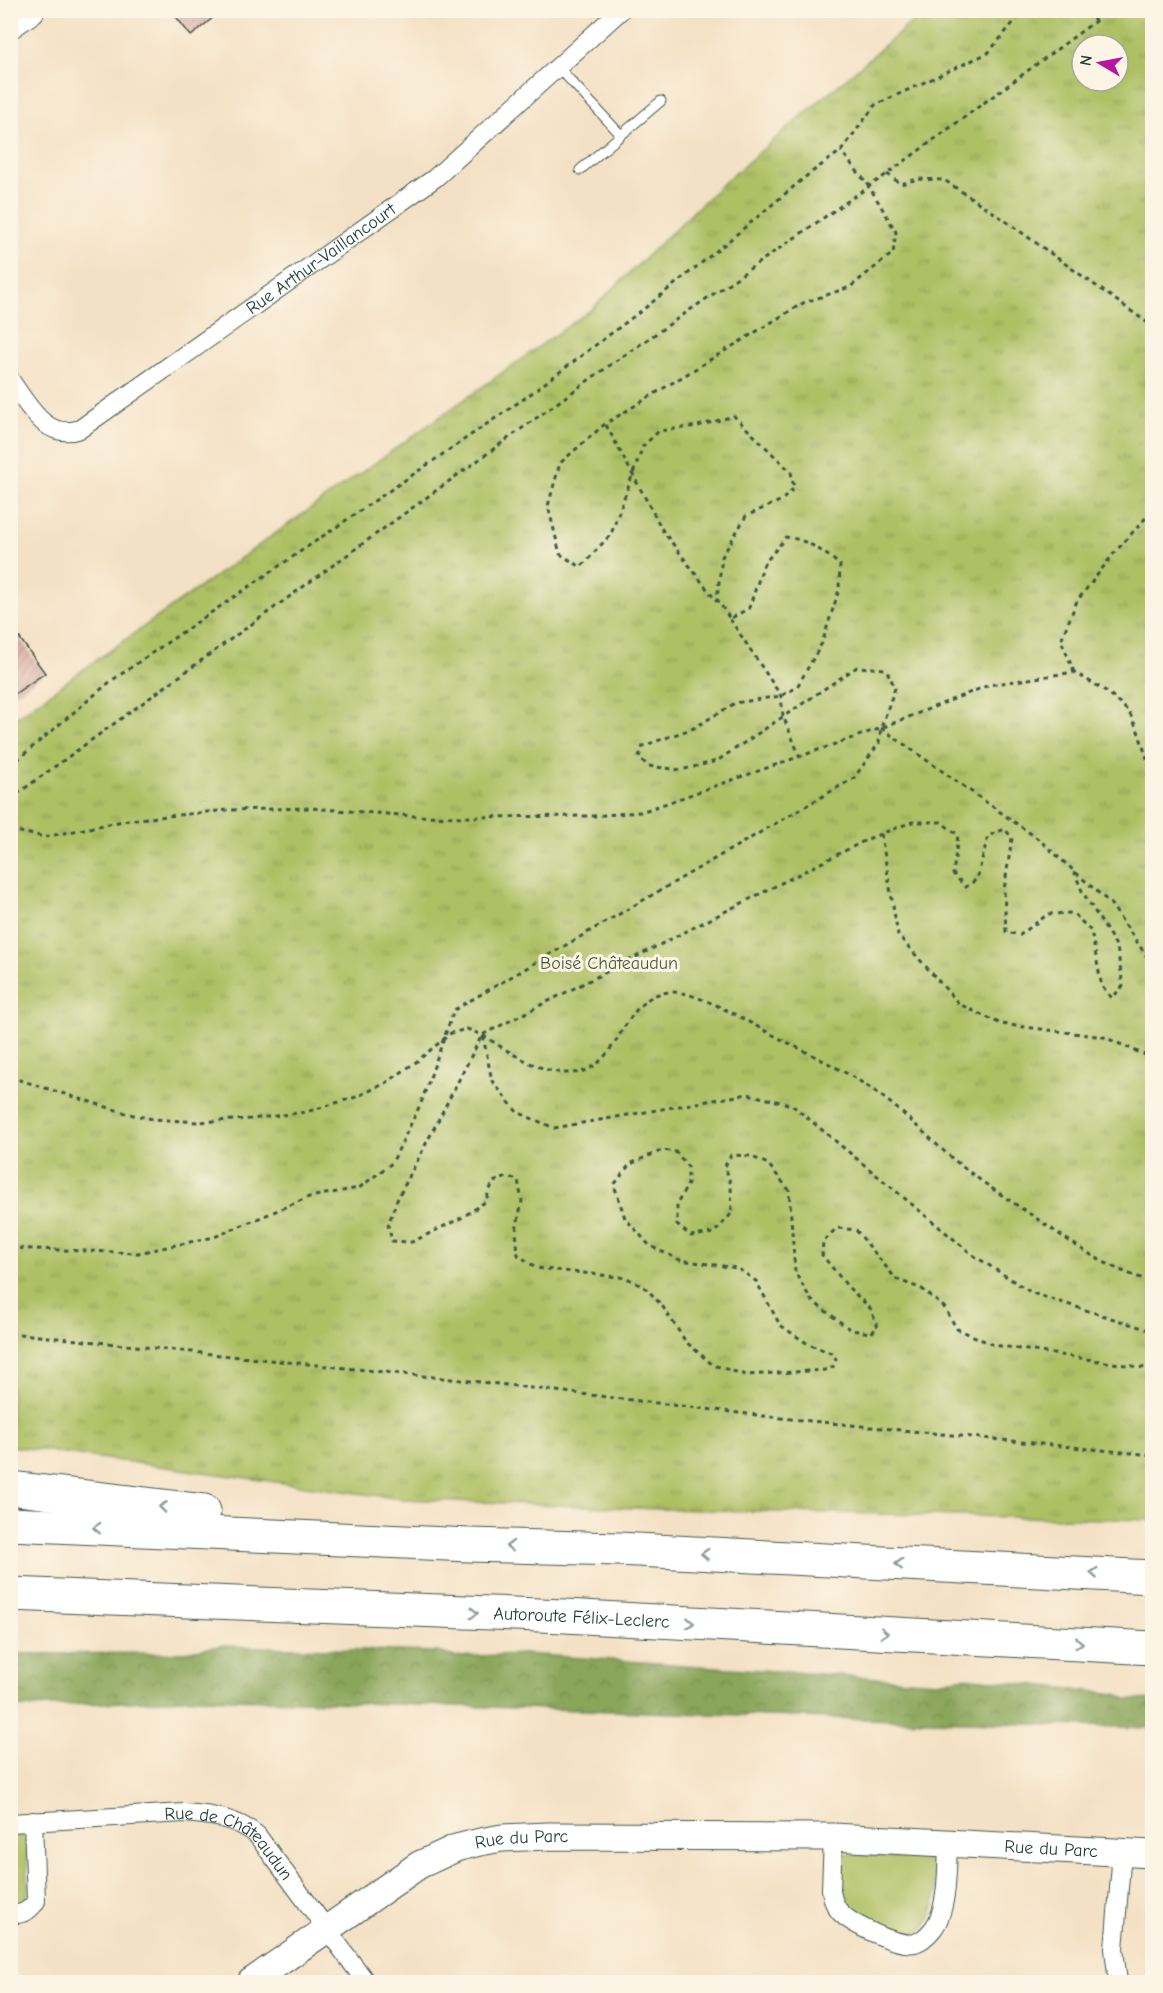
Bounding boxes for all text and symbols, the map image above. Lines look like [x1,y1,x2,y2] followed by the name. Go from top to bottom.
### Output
[1070,33,1130,93] north arrow
[1076,54,1096,67] text: N
[242,199,401,319] street label: Rue Arthur-Vaillancourt
[540,953,678,974] park label: Boisé Châteaudun
[158,1501,167,1514] one-way arrow
[93,1521,102,1534] one-way arrow
[505,1540,514,1552] one-way arrow
[700,1548,709,1561] one-way arrow
[895,1558,904,1571] one-way arrow
[1090,1566,1099,1579] one-way arrow
[493,1603,670,1633] street label: Autoroute Félix-Leclerc
[469,1607,478,1620] one-way arrow
[685,1616,694,1629] one-way arrow
[880,1627,889,1640] one-way arrow
[1075,1637,1084,1650] one-way arrow
[164,1803,297,1884] street label: Rue de Châteaudun
[473,1826,569,1854] street label: Rue du Parc
[1004,1836,1099,1862] street label: Rue du Parc

